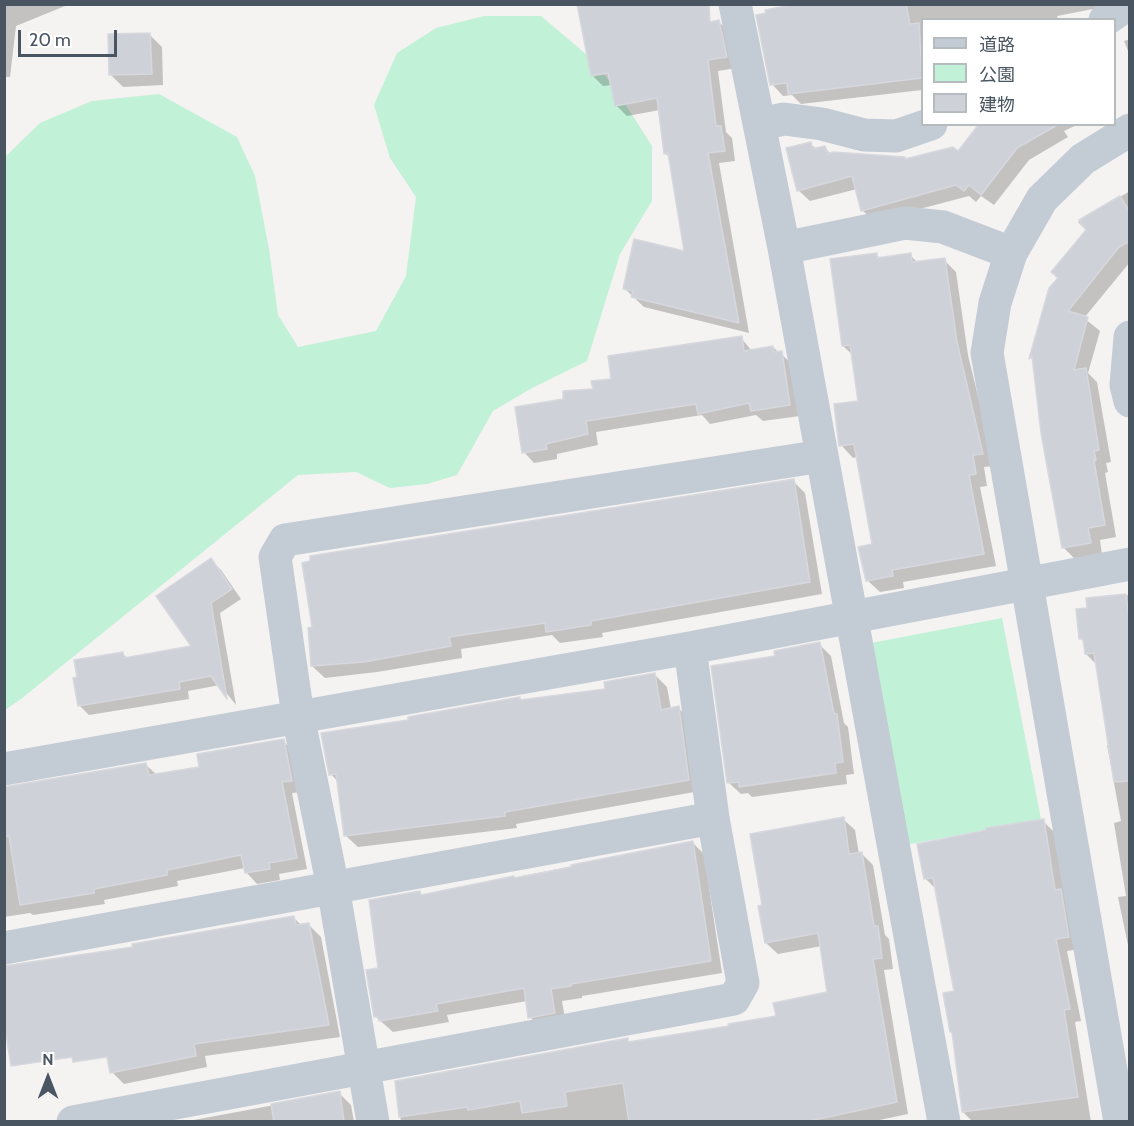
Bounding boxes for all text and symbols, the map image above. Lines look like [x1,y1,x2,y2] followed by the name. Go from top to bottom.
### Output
[21,18,120,56] scale bar
[921,18,1116,126] legend
[29,29,71,51] text: 20 m
[979,34,1015,56] text: 道路
[979,64,1015,86] text: 公園
[979,94,1015,116] text: 建物
[18,1048,78,1108] north arrow
[42,1050,54,1069] text: N

